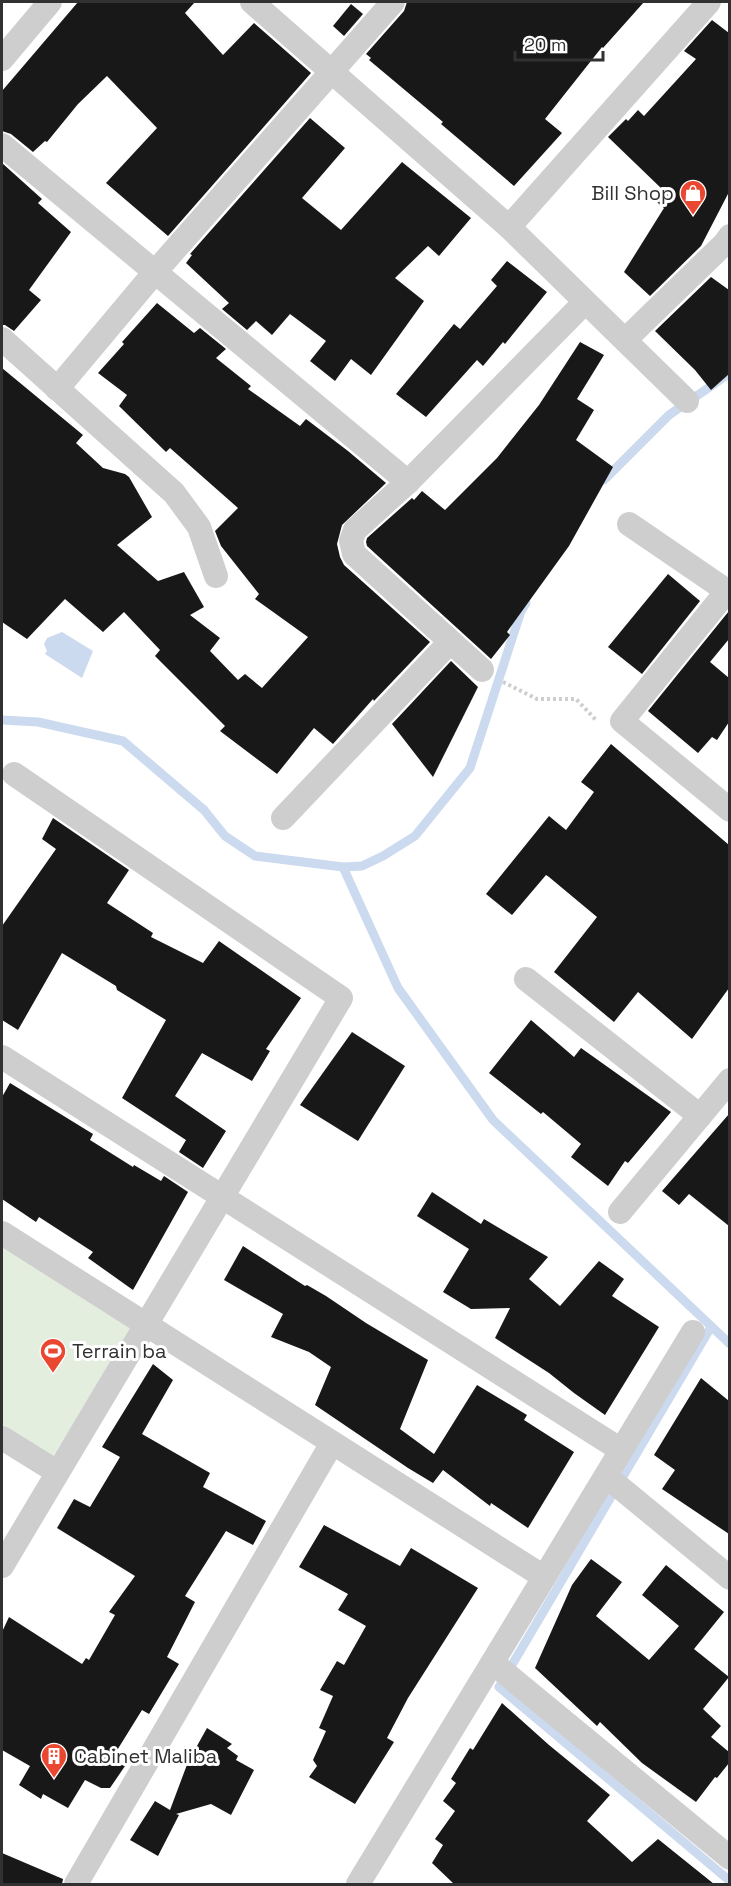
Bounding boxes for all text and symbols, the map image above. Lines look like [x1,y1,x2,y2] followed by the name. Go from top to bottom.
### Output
[515,24,604,62] scale bar
[524,33,567,56] text: 20 m
[678,178,708,216] shop icon: Bill Shop
[591,180,674,206] place label: Bill Shop
[38,1336,68,1374] sports icon: Terrain ba
[72,1338,167,1364] place label: Terrain ba
[39,1741,69,1779] building icon: Cabinet Maliba
[74,1743,217,1769] place label: Cabinet Maliba

